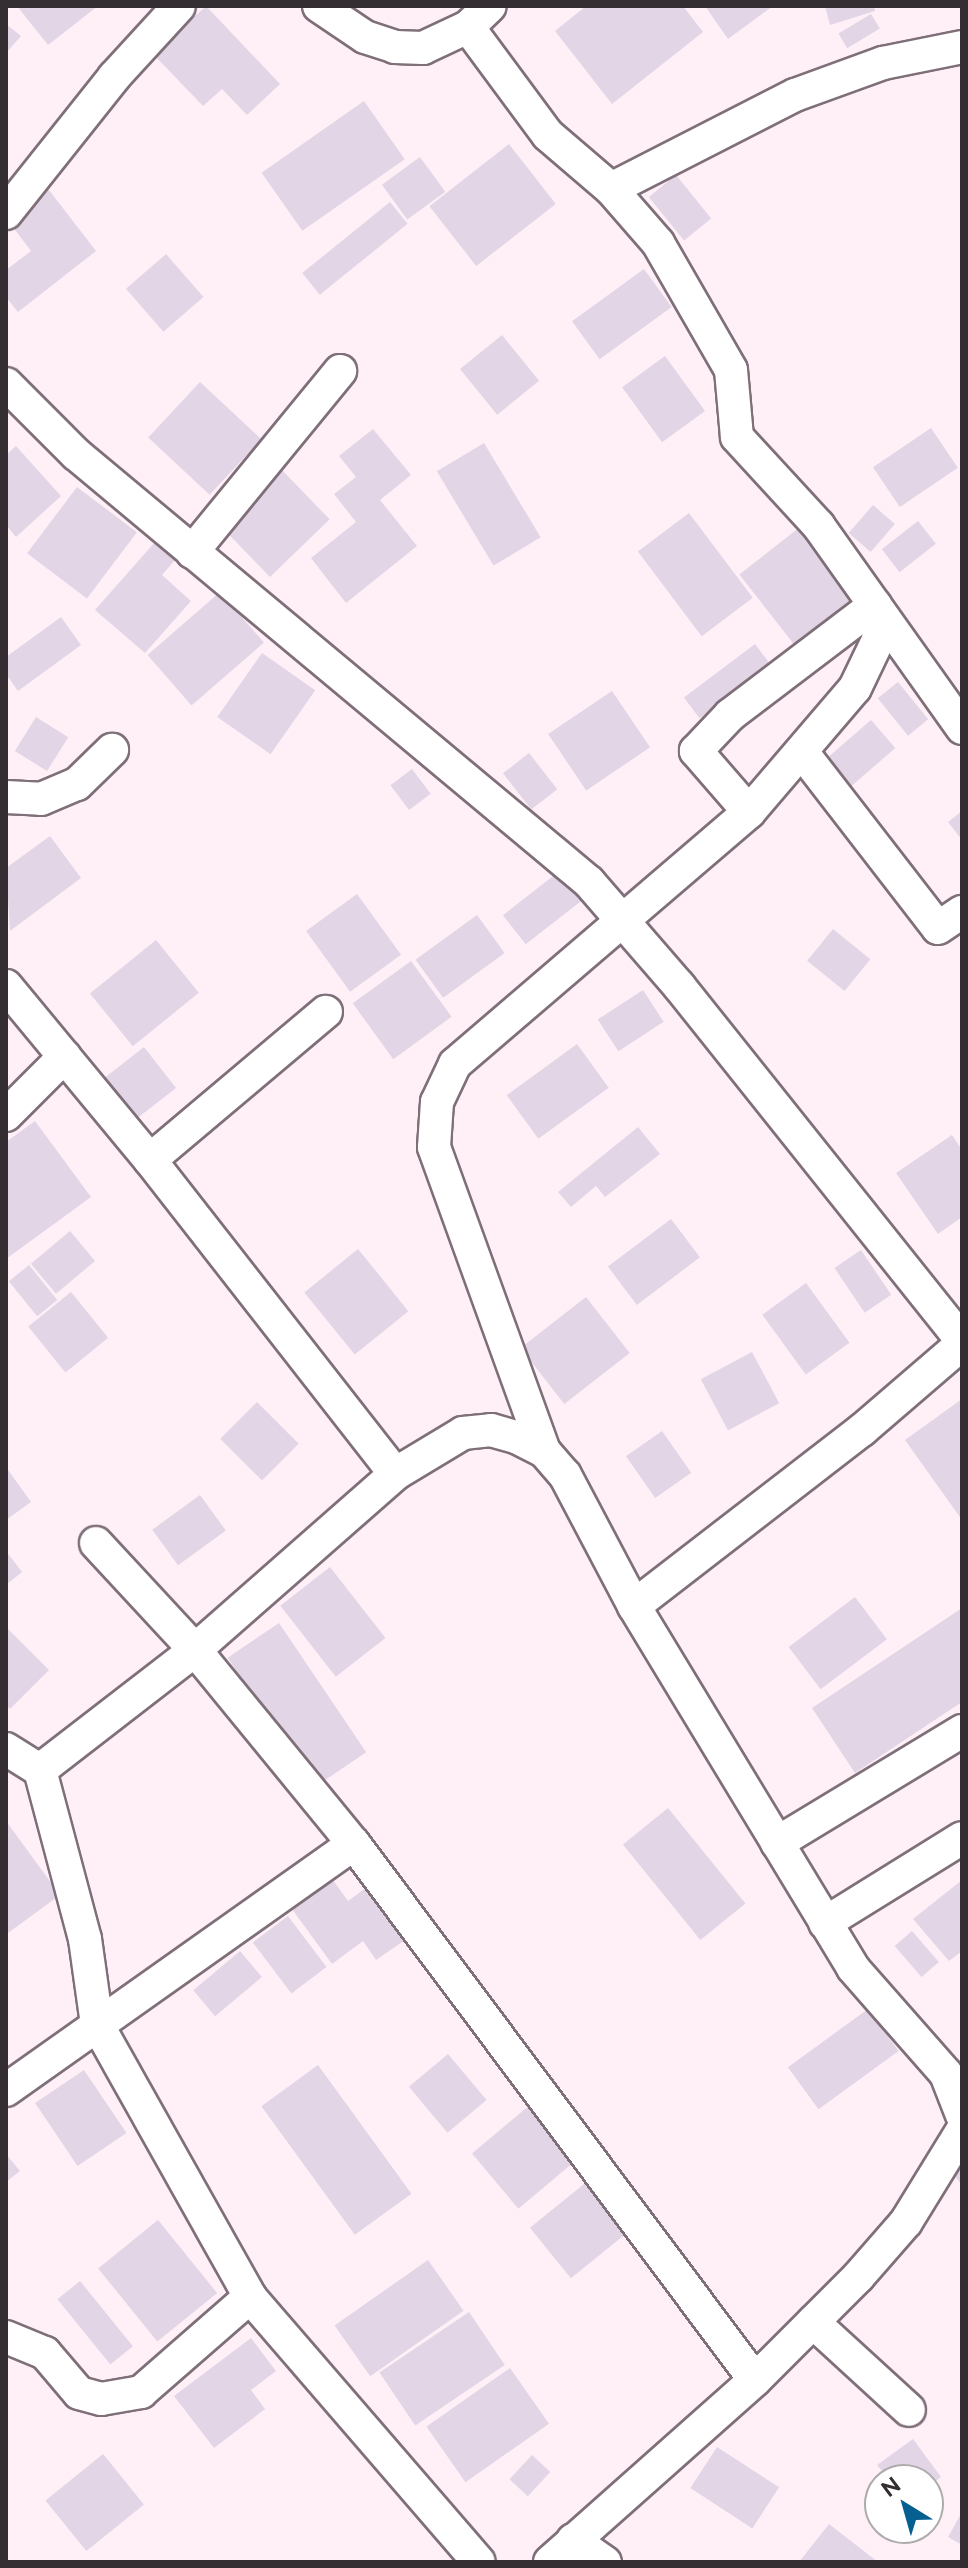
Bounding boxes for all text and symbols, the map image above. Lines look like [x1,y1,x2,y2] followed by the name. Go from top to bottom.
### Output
[864,2464,944,2544] north arrow
[876,2471,905,2502] text: N

